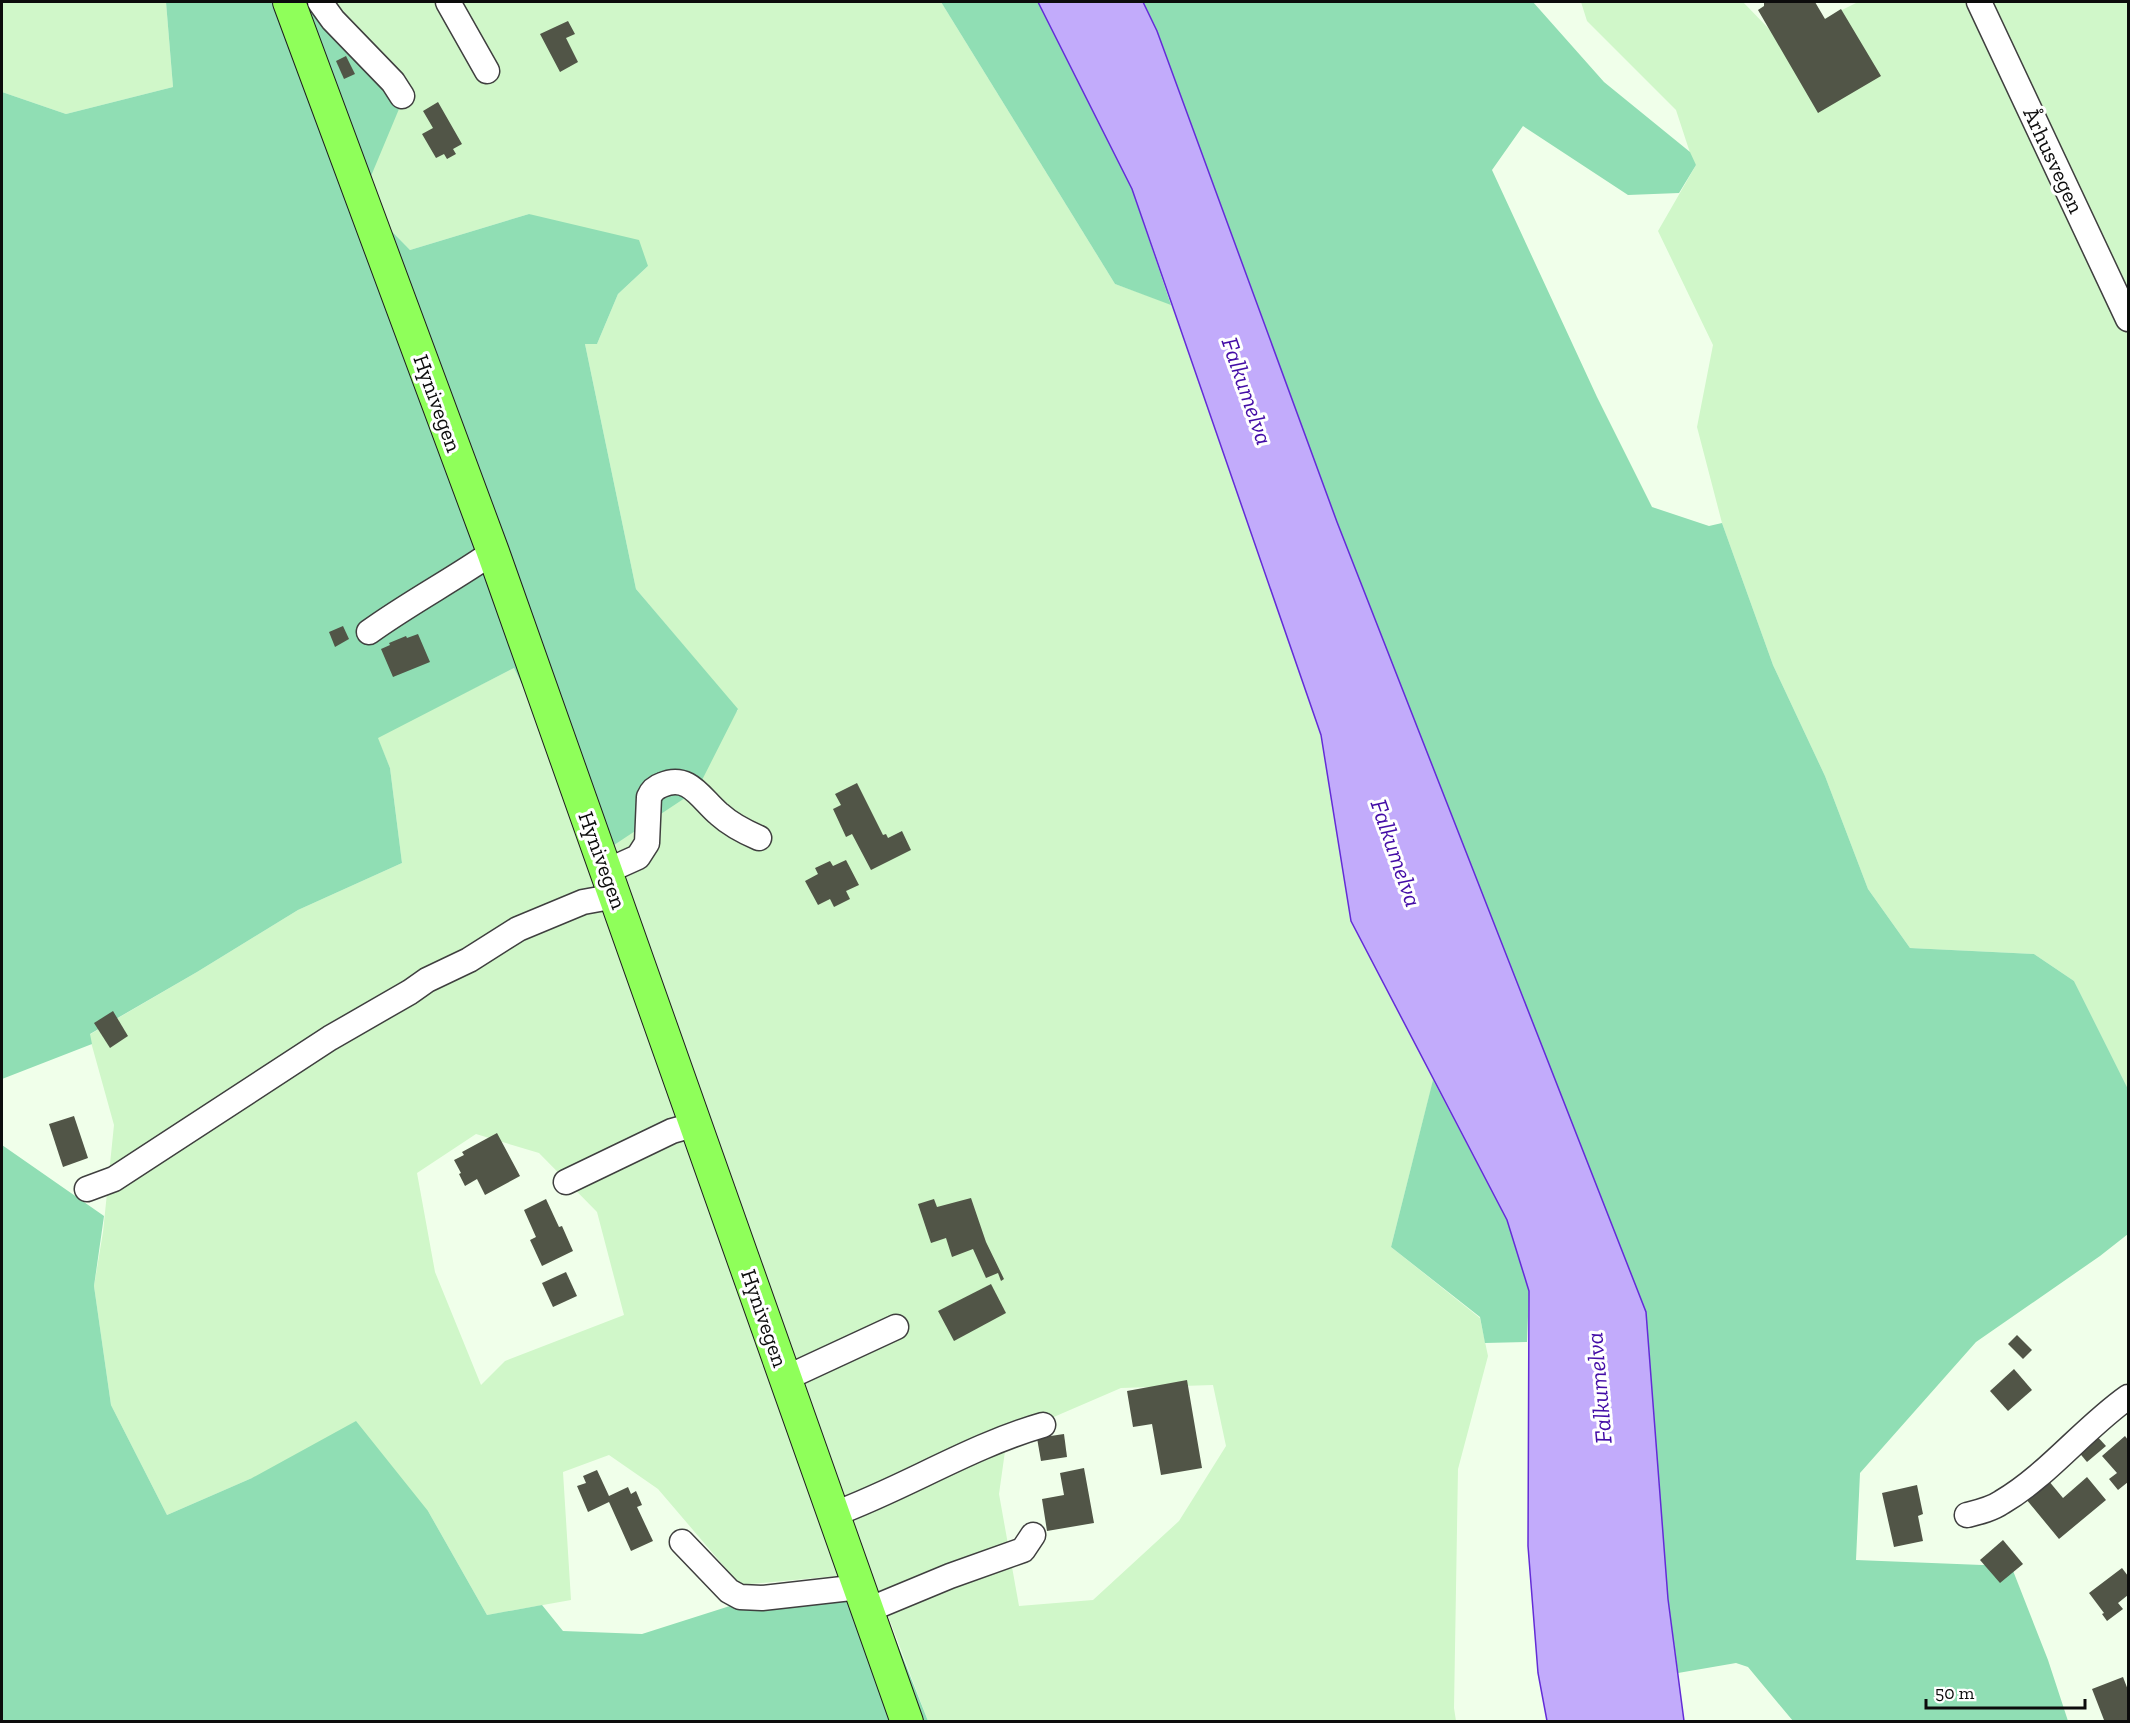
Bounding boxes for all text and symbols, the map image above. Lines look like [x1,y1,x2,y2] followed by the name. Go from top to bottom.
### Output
[2017,103,2090,218] street label: Århusvegen
[1216,333,1279,448] water label: Falkumelva
[407,351,468,456] street label: Hynivegen
[1365,795,1428,910] water label: Falkumelva
[572,808,633,913] street label: Hynivegen
[735,1266,794,1371] street label: Hynivegen
[1579,1331,1618,1445] water label: Falkumelva
[1926,1672,2085,1710] scale bar
[1935,1682,1975,1704] text: 50 m

